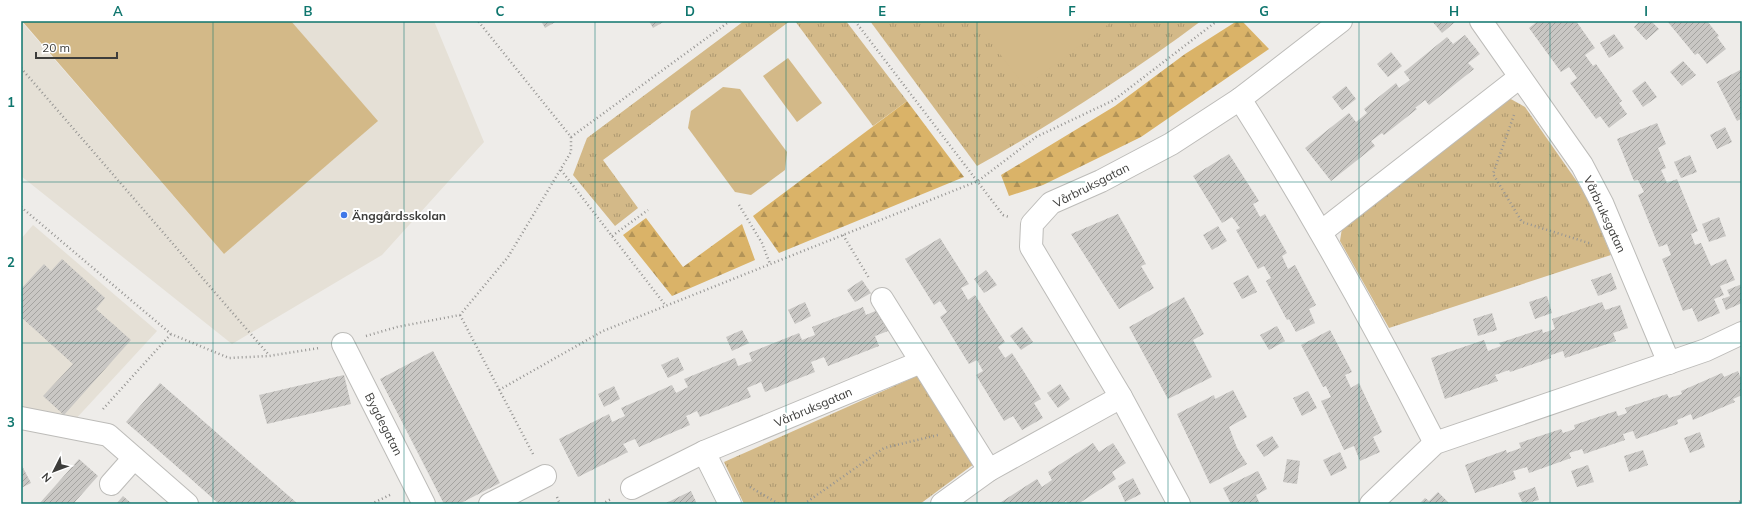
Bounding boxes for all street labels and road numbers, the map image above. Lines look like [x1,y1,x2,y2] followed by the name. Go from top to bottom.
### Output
[1050,159,1132,211] street label: Vårbruksgatan
[1581,173,1629,255] street label: Vårbruksgatan
[772,384,854,430] street label: Vårbruksgatan
[362,390,406,458] street label: Bygdegatan

